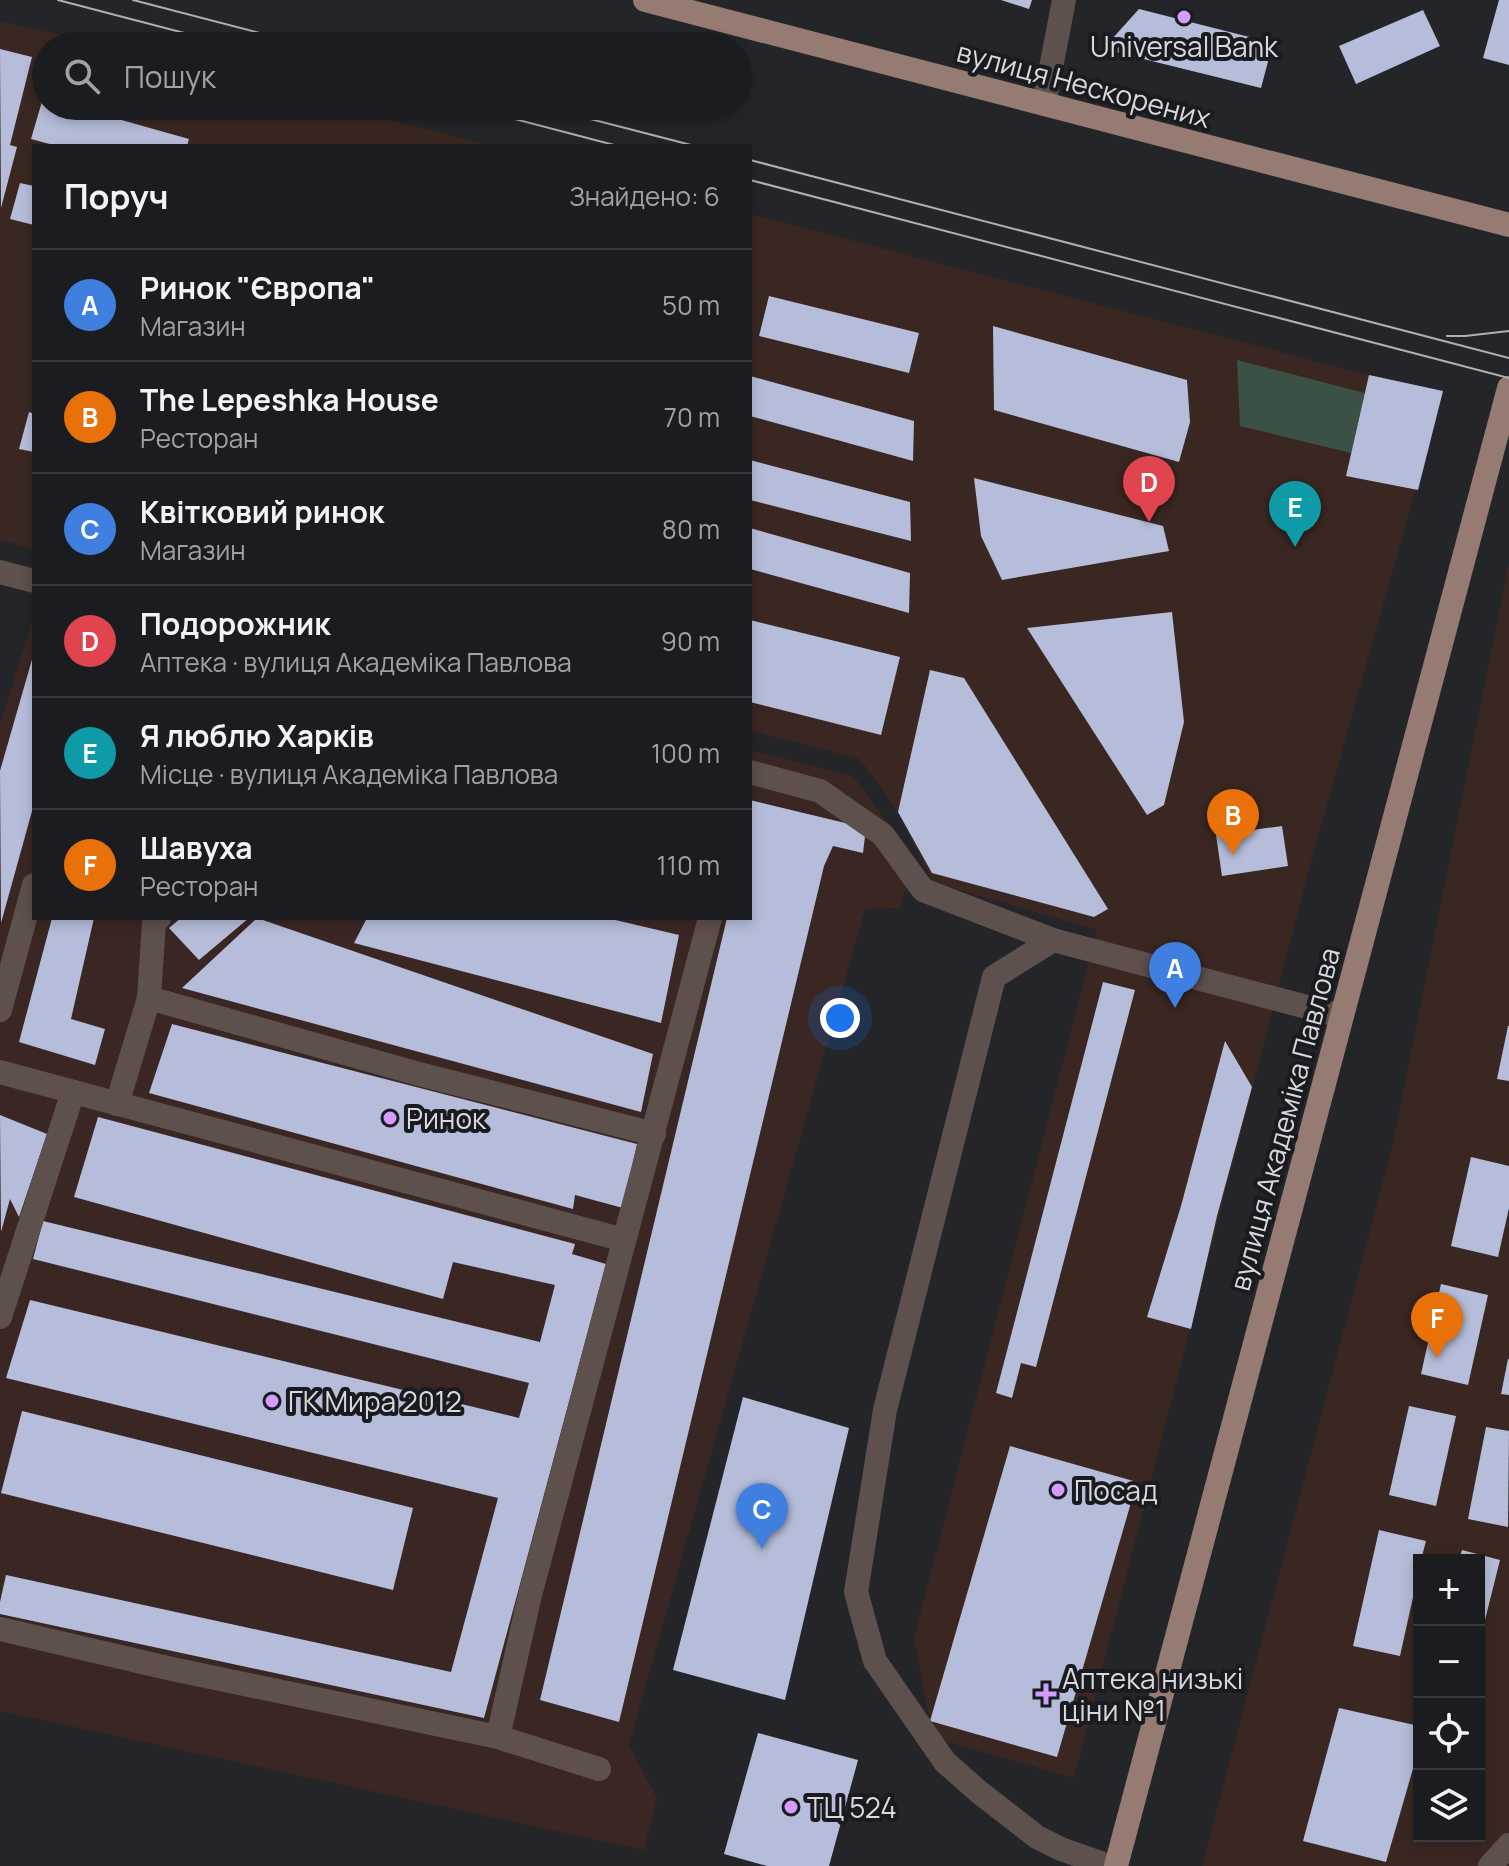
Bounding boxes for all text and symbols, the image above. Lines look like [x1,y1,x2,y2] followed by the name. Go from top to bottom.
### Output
[1175,8,1193,26] marker: Universal Bank
[1090,27,1279,65] place label: Universal Bank
[32,32,752,120] search box
[953,32,1215,136] street label: вулиця Нескорених
[60,54,104,98] icon: search
[124,56,216,97] text: Пошук
[64,173,168,219] text: Поруч
[569,178,720,214] text: Знайдено: 6
[140,267,375,308] text: Ринок "Європа"
[81,287,99,323] text: A
[662,287,720,323] text: 50 m
[140,308,246,344] text: Магазин
[140,379,439,420] text: The Lepeshka House
[82,399,98,435] text: B
[664,399,720,435] text: 70 m
[140,420,258,456] text: Ресторан
[1123,456,1175,522] pin: D
[1269,481,1321,547] pin: E
[140,491,384,532] text: Квітковий ринок
[80,511,100,547] text: C
[662,511,720,547] text: 80 m
[140,532,246,568] text: Магазин
[140,603,330,644] text: Подорожник
[81,623,99,659] text: D
[661,623,720,659] text: 90 m
[140,644,572,680] text: Аптека · вулиця Академіка Павлова
[140,715,374,756] text: Я люблю Харків
[82,735,98,771] text: E
[651,735,720,771] text: 100 m
[140,756,558,792] text: Місце · вулиця Академіка Павлова
[1207,789,1259,855] pin: B
[140,827,253,868] text: Шавуха
[83,847,97,883] text: F
[657,847,720,883] text: 110 m
[140,868,258,904] text: Ресторан
[1149,942,1201,1008] pin: A
[1220,943,1348,1295] street label: вулиця Академіка Павлова
[820,998,860,1038] your location
[406,1099,487,1137] place label: Ринок
[381,1109,399,1127] marker: Ринок
[1411,1292,1463,1358] pin: F
[288,1382,462,1420] place label: ГК Мира 2012
[263,1392,281,1410] marker: ГК Мира 2012
[1074,1471,1158,1509] place label: Посад
[1049,1481,1067,1499] marker: Посад
[736,1483,788,1549] pin: C
[1413,1554,1485,1842] map controls
[1413,1554,1485,1626] button: +
[1413,1626,1485,1698] button: −
[1062,1659,1243,1729] place label: Аптека низькі ціни №1
[1037,1685,1055,1703] marker: Аптека низькі ціни №1
[1413,1698,1485,1770] button: locate
[1413,1770,1485,1842] button: layers
[807,1788,897,1826] place label: ТЦ 524
[782,1798,800,1816] marker: ТЦ 524

